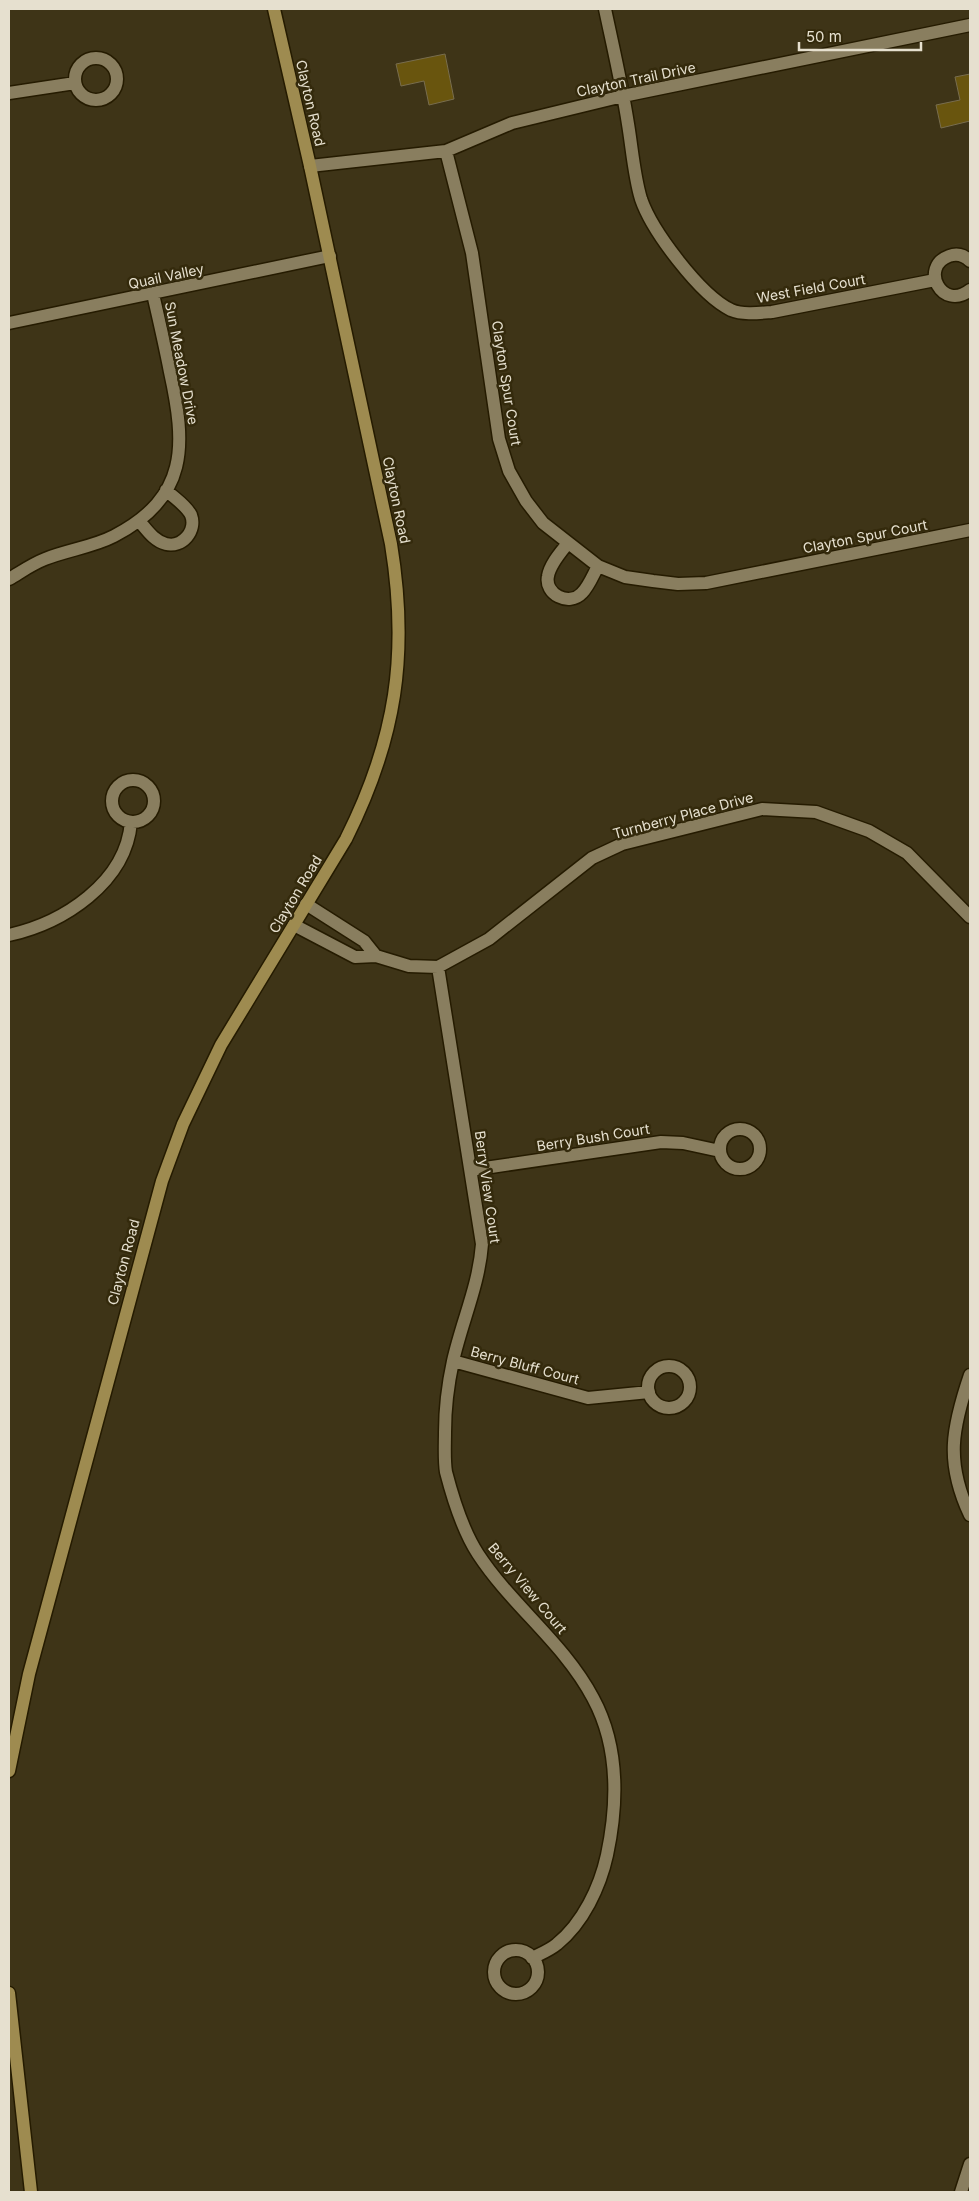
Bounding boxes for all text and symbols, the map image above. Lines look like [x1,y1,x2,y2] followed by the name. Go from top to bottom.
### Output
[799,20,922,52] scale bar
[806,27,842,46] text: 50 m
[293,58,329,148] street label: Clayton Road
[575,58,697,100] street label: Clayton Trail Drive
[127,260,206,292] street label: Quail Valley
[755,270,867,306] street label: West Field Court
[162,300,202,426] street label: Sun Meadow Drive
[489,319,525,447] street label: Clayton Spur Court
[380,455,414,545] street label: Clayton Road
[801,516,929,556] street label: Clayton Spur Court
[611,788,755,842] street label: Turnberry Place Drive
[265,852,325,936] street label: Clayton Road
[535,1120,651,1154] street label: Berry Bush Court
[472,1130,504,1245] street label: Berry View Court
[103,1217,143,1307] street label: Clayton Road
[469,1342,582,1388] street label: Berry Bluff Court
[485,1539,571,1637] street label: Berry View Court

